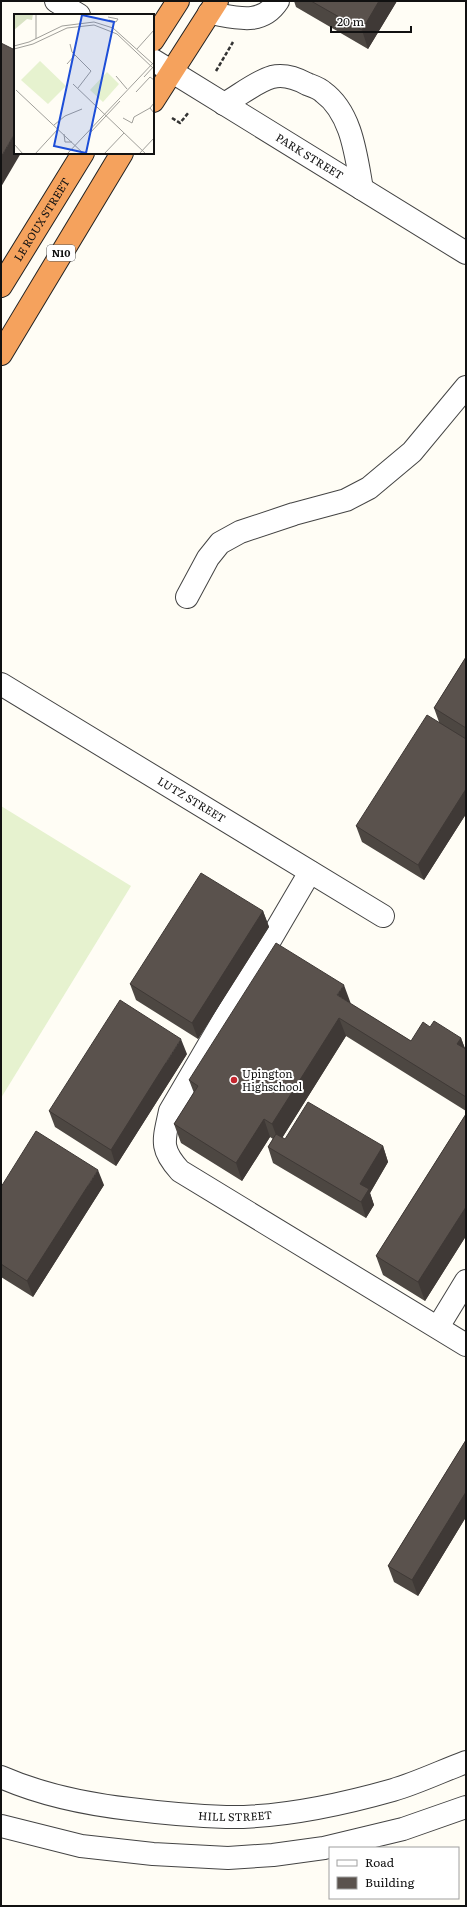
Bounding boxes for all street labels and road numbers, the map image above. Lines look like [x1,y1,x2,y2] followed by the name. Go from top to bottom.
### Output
[273,129,347,183] street label: PARK STREET
[9,174,73,264] street label: LE ROUX STREET
[47,245,75,261] road number: N10
[155,772,229,826] street label: LUTZ STREET
[198,1806,273,1824] street label: HILL STREET

